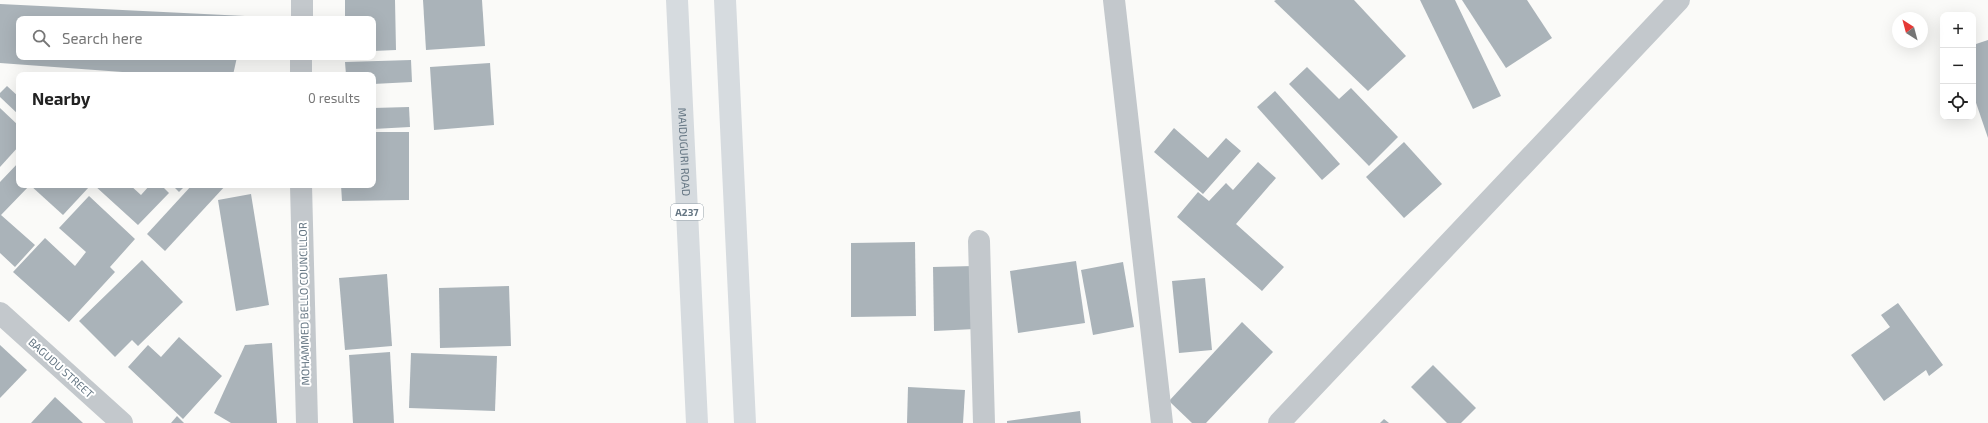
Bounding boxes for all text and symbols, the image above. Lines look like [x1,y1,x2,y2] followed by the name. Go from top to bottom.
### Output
[1892,12,1928,48] north arrow
[1940,12,1976,120] map controls
[1940,12,1976,48] button: +
[16,16,376,60] search box
[30,27,52,49] icon: search
[62,29,143,47] text: Search here
[1940,48,1976,84] button: −
[1940,84,1976,120] button: locate
[32,88,90,108] text: Nearby
[308,90,360,106] text: 0 results
[676,107,693,196] street label: MAIDUGURI ROAD
[671,204,703,220] road number: A237
[296,222,311,386] street label: MOHAMMED BELLO COUNCILLOR
[26,335,97,401] street label: BAGUDU STREET

